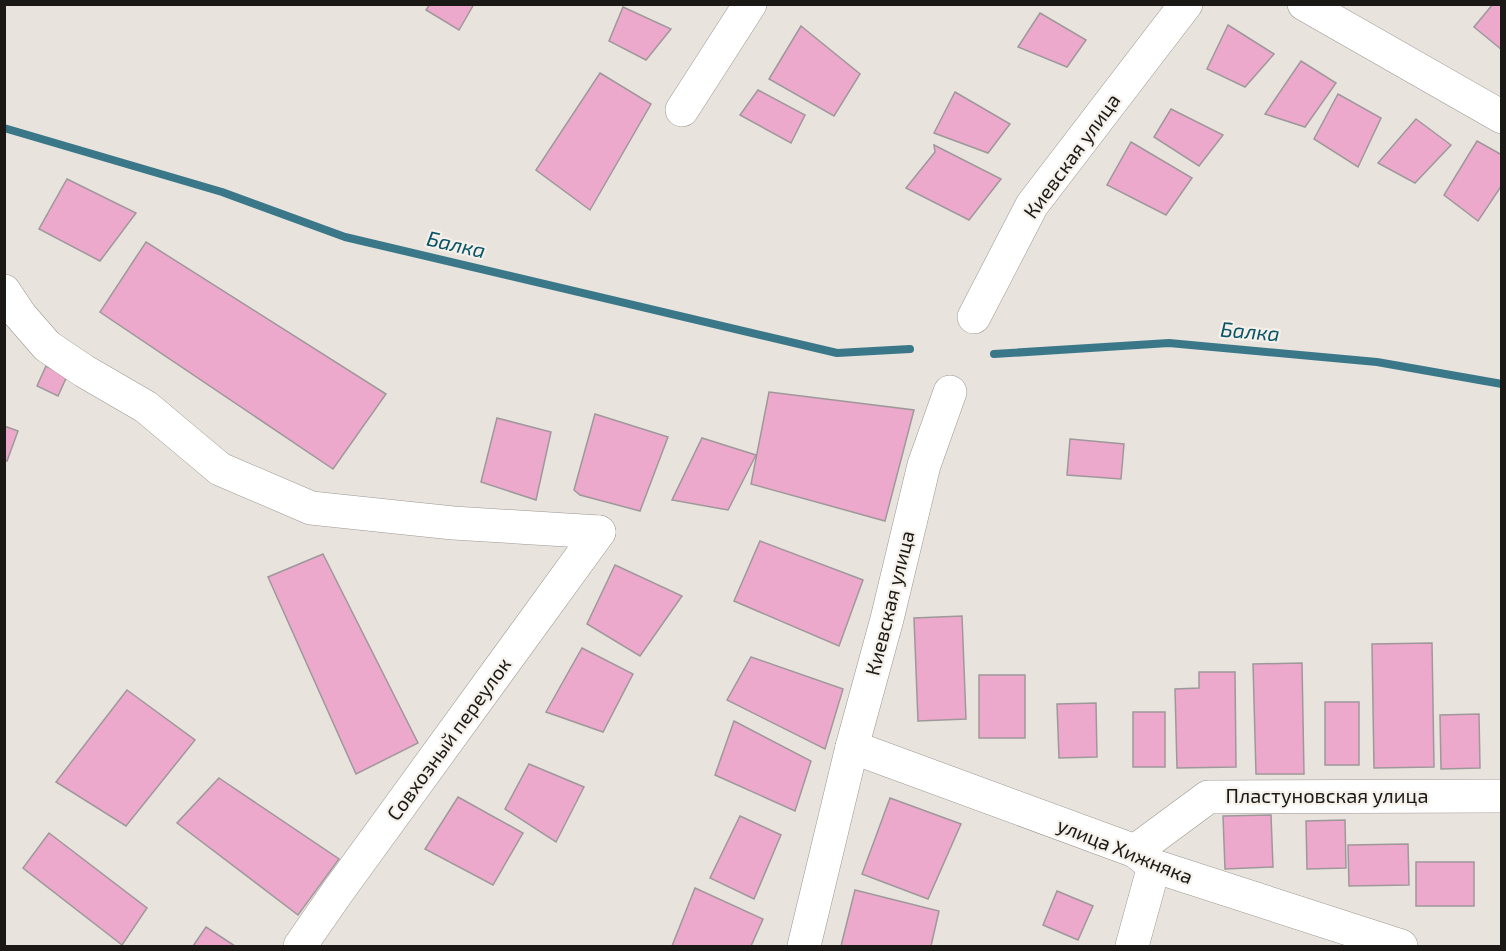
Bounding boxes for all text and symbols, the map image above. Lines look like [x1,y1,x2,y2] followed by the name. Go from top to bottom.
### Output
[1018,88,1125,223] street label: Киевская улица
[424,225,488,262] water label: Балка
[1219,315,1281,346] water label: Балка
[859,528,920,678] street label: Киевская улица
[381,652,516,825] street label: Совхозный переулок
[1226,783,1428,808] street label: Пластуновская улица
[1054,812,1197,889] street label: улица Хижняка

